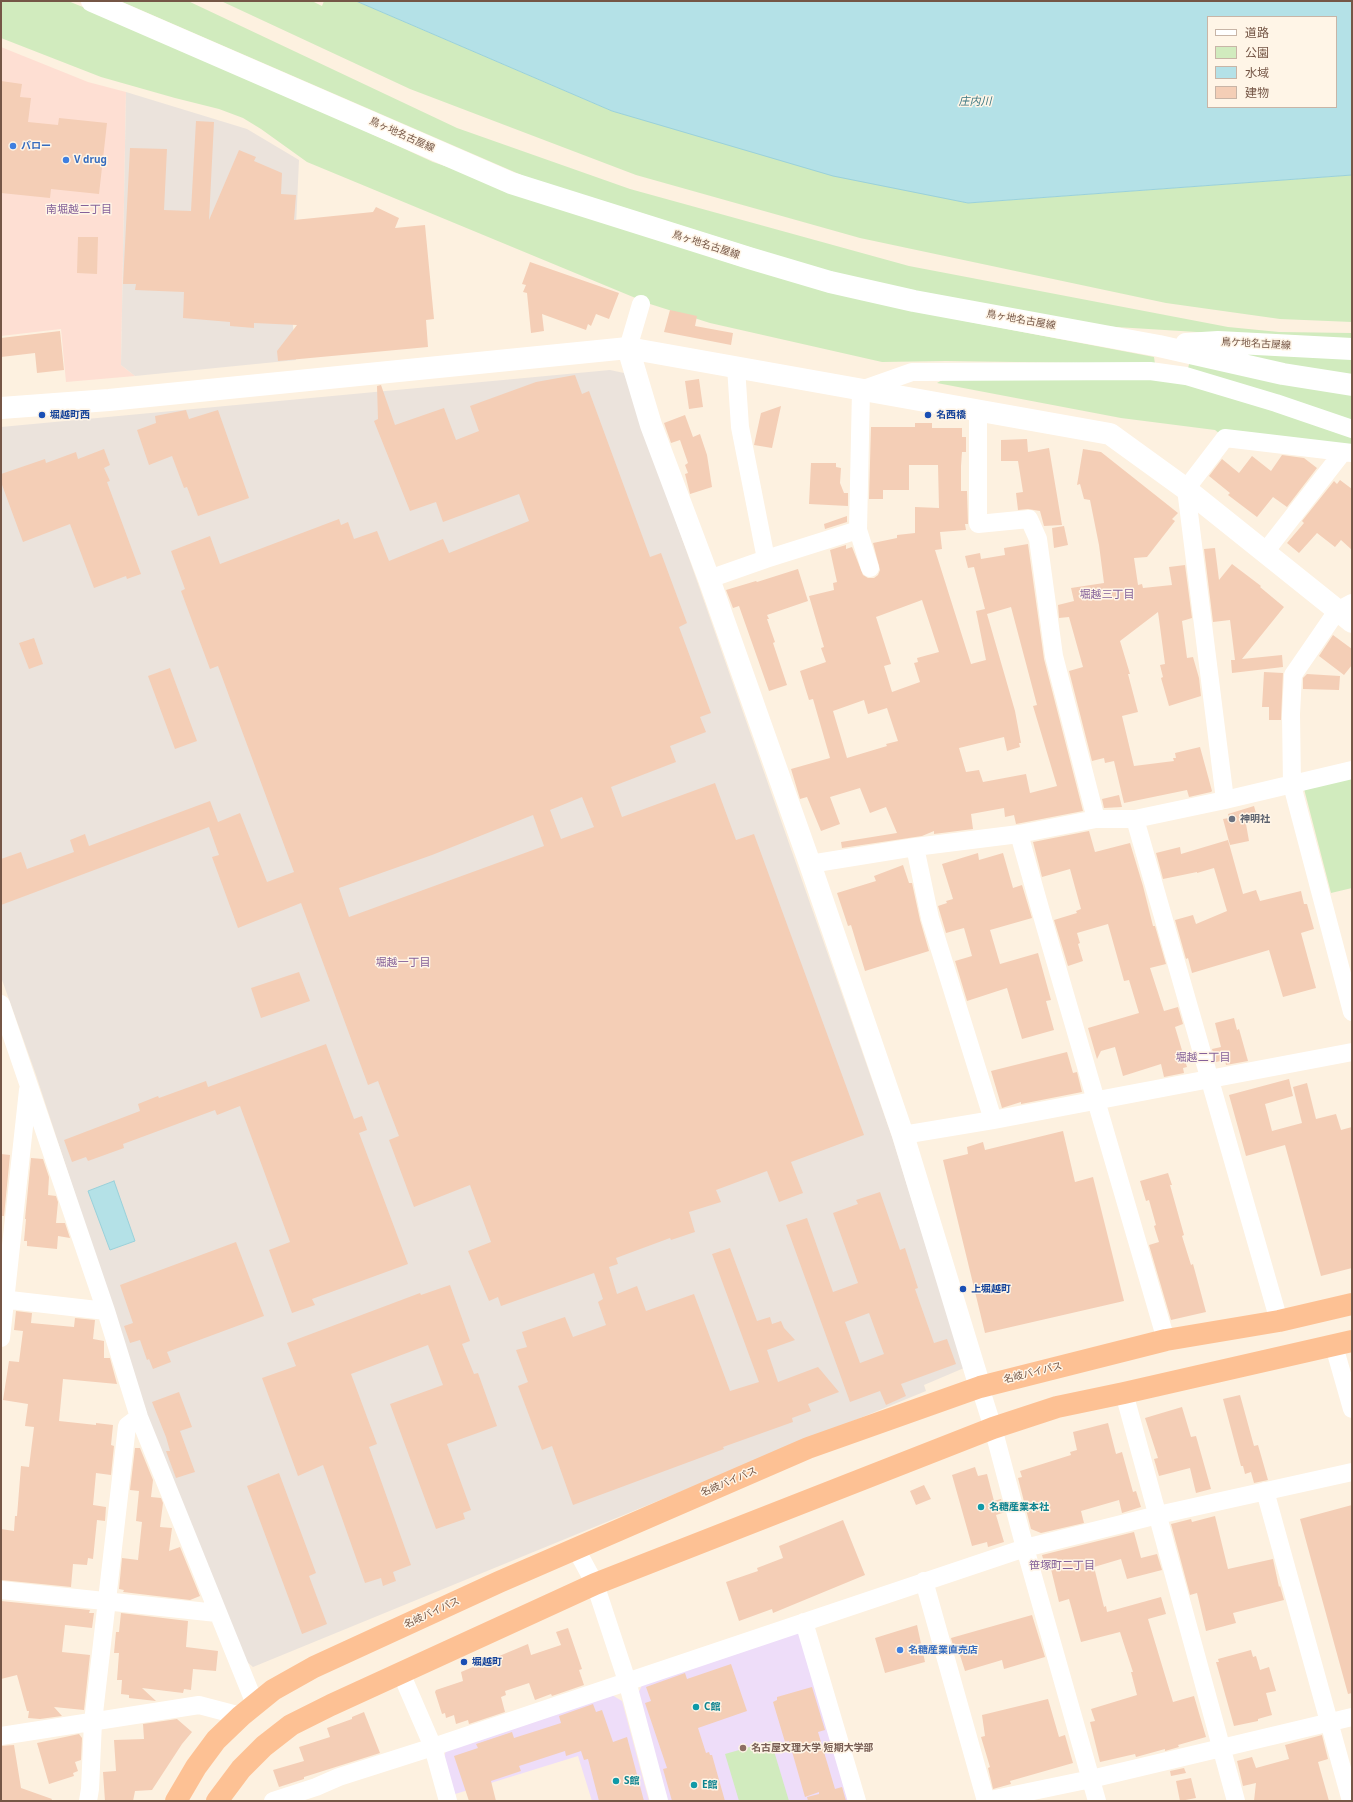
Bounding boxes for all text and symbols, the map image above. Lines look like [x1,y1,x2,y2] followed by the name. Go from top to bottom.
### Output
[1207,16,1337,108] legend
[1245,24,1269,41] text: 道路
[1245,44,1269,61] text: 公園
[1245,64,1269,81] text: 水域
[1245,84,1269,101] text: 建物
[959,95,991,109] water label: 庄内川
[368,115,436,155] street label: 鳥ヶ地名古屋線
[21,140,51,152] place label: バロー
[8,141,18,151] marker: バロー
[74,154,107,166] place label: V drug
[61,155,71,165] marker: V drug
[46,203,112,217] district label: 南堀越二丁目
[671,228,741,262] street label: 鳥ヶ地名古屋線
[985,308,1057,332] street label: 鳥ヶ地名古屋線
[1221,336,1291,352] street label: 鳥ケ地名古屋線
[50,409,90,421] place label: 堀越町西
[936,409,966,421] place label: 名西橋
[37,410,47,420] marker: 堀越町西
[923,410,933,420] marker: 名西橋
[1080,588,1134,602] district label: 堀越三丁目
[1240,813,1270,825] place label: 神明社
[1227,814,1237,824] marker: 神明社
[376,956,430,970] district label: 堀越一丁目
[1176,1051,1230,1065] district label: 堀越二丁目
[971,1283,1011,1295] place label: 上堀越町
[958,1284,968,1294] marker: 上堀越町
[1002,1360,1064,1386] street label: 名岐バイパス
[699,1465,759,1499] street label: 名岐バイパス
[989,1501,1049,1513] place label: 名糖産業本社
[976,1502,986,1512] marker: 名糖産業本社
[1029,1559,1095,1573] district label: 笹塚町二丁目
[402,1595,462,1631] street label: 名岐バイパス
[908,1644,978,1656] place label: 名糖産業直売店
[895,1645,905,1655] marker: 名糖産業直売店
[472,1656,502,1668] place label: 堀越町
[459,1657,469,1667] marker: 堀越町
[704,1701,720,1713] place label: C館
[691,1702,701,1712] marker: C館
[751,1742,874,1754] place label: 名古屋文理大学 短期大学部
[738,1743,748,1753] marker: 名古屋文理大学 短期大学部
[624,1775,640,1787] place label: S館
[611,1776,621,1786] marker: S館
[702,1779,718,1791] place label: E館
[689,1780,699,1790] marker: E館

